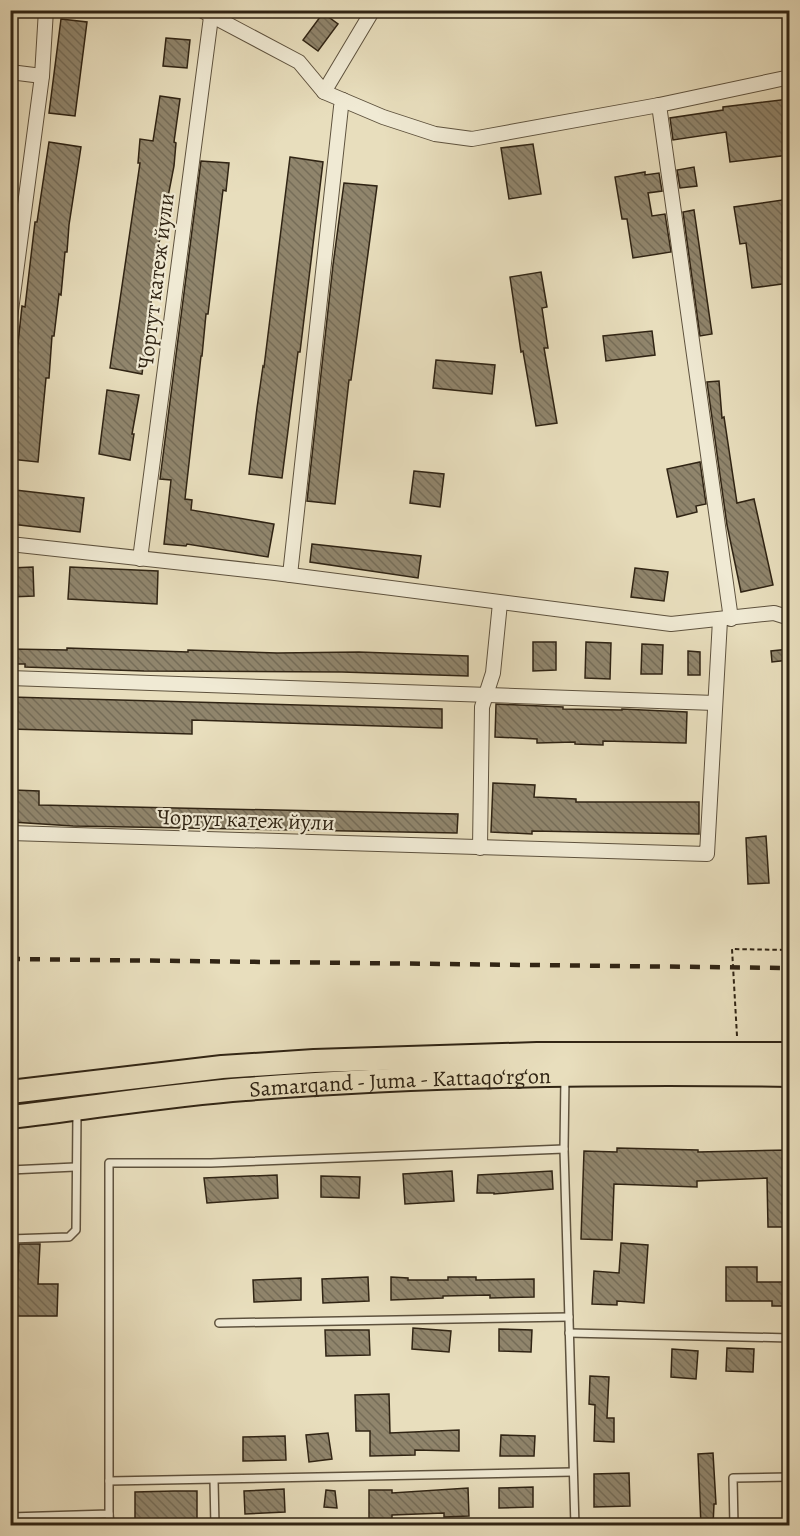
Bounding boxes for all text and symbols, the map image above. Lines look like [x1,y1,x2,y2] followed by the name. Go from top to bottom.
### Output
[130,191,182,371] street label: Чортут катеж йули
[157,802,335,838] street label: Чортут катеж йули
[248,1061,551,1105] street label: Samarqand - Juma - Kattaqo‘rg‘on

